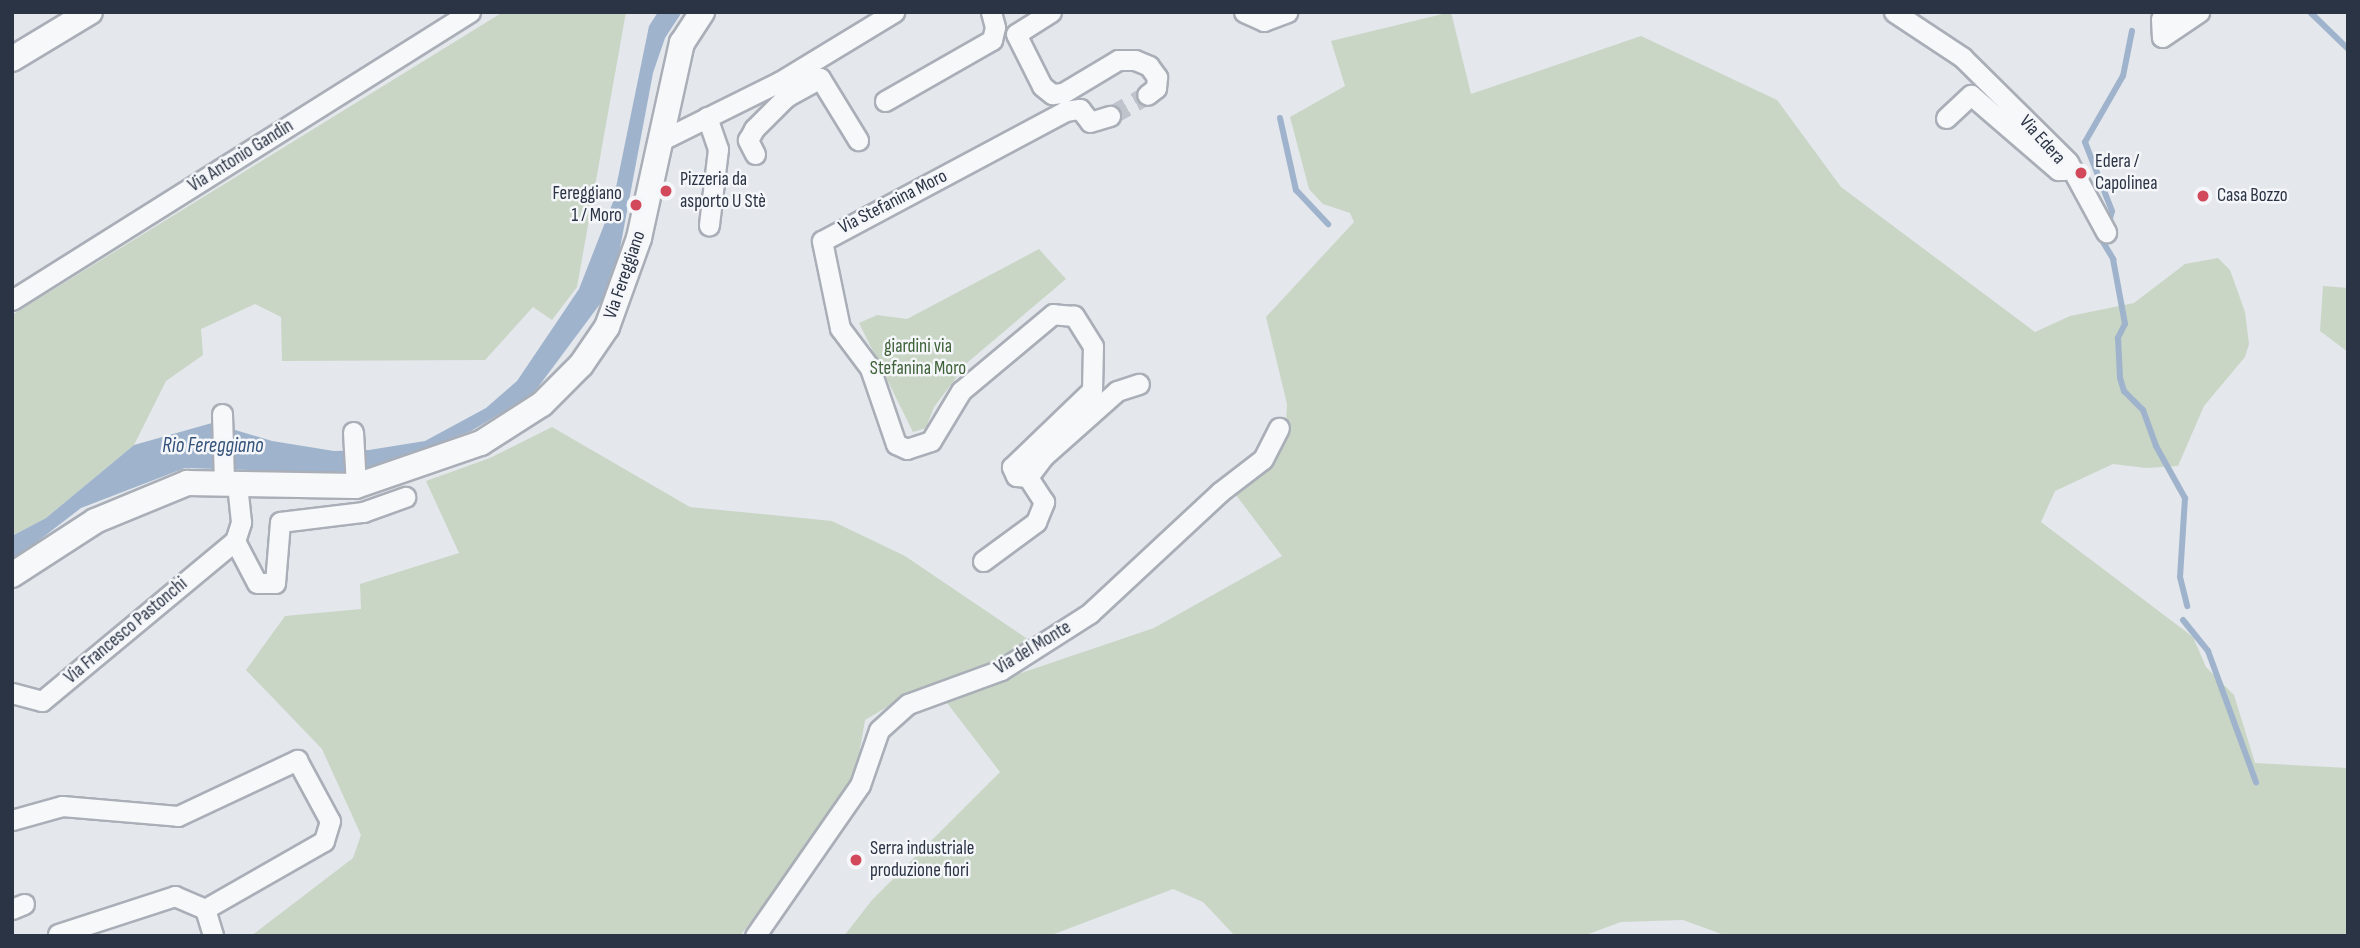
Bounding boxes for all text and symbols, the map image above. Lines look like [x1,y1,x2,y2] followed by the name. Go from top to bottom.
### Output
[2014,111,2070,169] street label: Via Edera
[184,115,298,197] street label: Via Antonio Gandin
[2095,151,2158,195] place label: Edera / Capolinea
[835,165,951,239] street label: Via Stefanina Moro
[2073,165,2089,181] marker: Edera / Capolinea
[680,169,766,213] place label: Pizzeria da asporto U Stè
[553,183,622,227] place label: Fereggiano 1 / Moro
[658,183,674,199] marker: Pizzeria da asporto U Stè
[2217,185,2288,207] place label: Casa Bozzo
[2195,188,2211,204] marker: Casa Bozzo
[628,197,644,213] marker: Fereggiano 1 / Moro
[599,228,651,322] street label: Via Fereggiano
[870,336,966,380] park label: giardini via Stefanina Moro
[162,433,264,459] water label: Rio Fereggiano
[60,573,192,689] street label: Via Francesco Pastonchi
[991,616,1075,680] street label: Via del Monte
[870,838,974,882] place label: Serra industriale produzione fiori
[848,852,864,868] marker: Serra industriale produzione fiori

